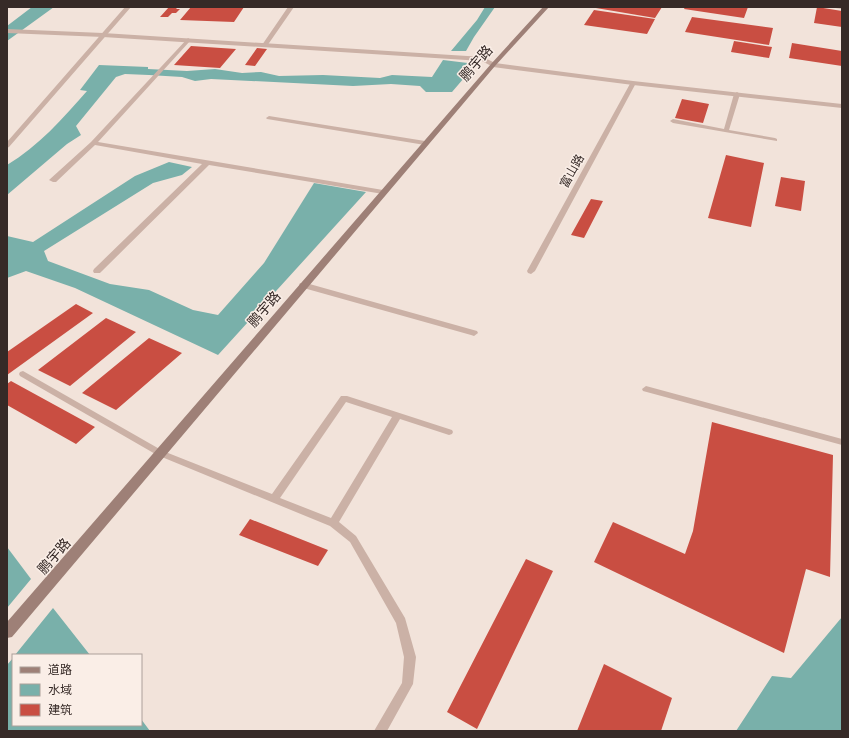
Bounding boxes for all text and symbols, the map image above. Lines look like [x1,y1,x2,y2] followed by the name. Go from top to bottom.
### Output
[455,41,496,84] street label: 鹏宇路
[556,151,587,190] street label: 富山路
[243,287,284,330] street label: 鹏宇路
[33,534,74,577] street label: 鹏宇路
[12,654,142,726] legend
[48,662,72,677] text: 道路
[48,682,72,697] text: 水域
[48,702,72,717] text: 建筑

